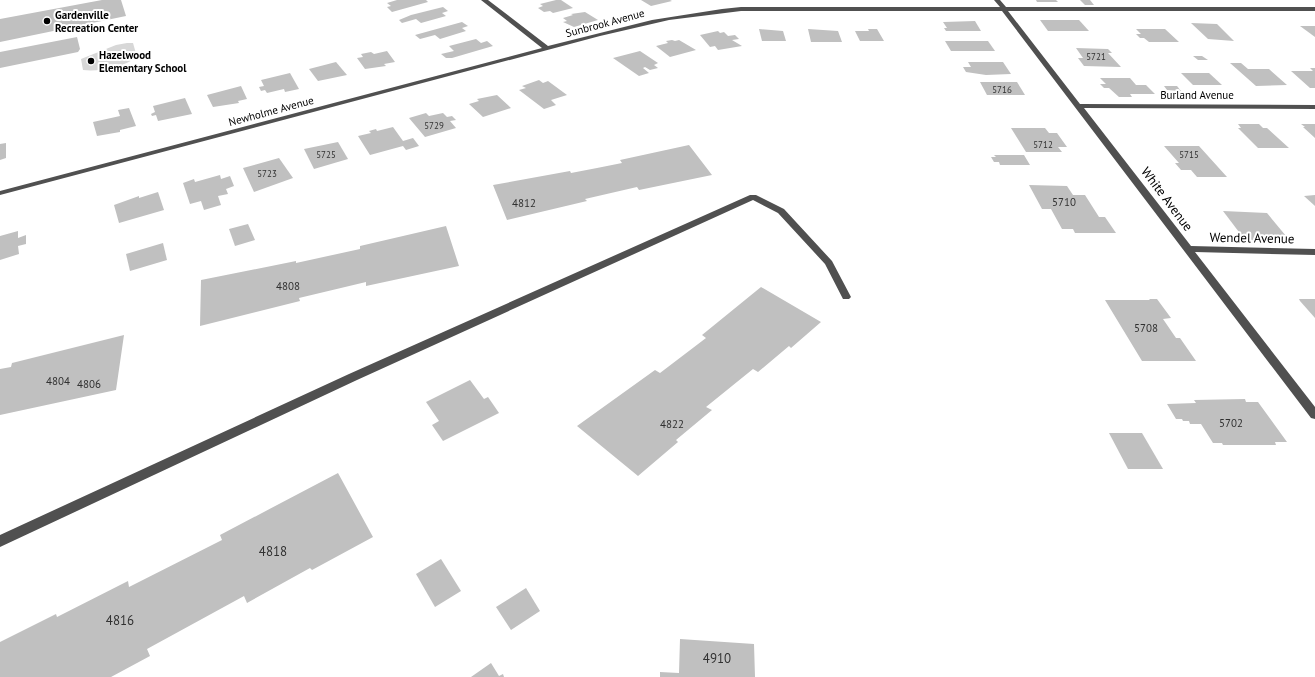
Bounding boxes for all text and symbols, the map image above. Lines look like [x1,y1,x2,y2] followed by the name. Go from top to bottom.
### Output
[564,6,646,40] street label: Sunbrook Avenue
[55,8,138,35] place label: Gardenville Recreation Center
[42,16,52,26] marker: Gardenville Recreation Center
[99,48,187,75] place label: Hazelwood Elementary School
[1086,51,1106,62] house number: 5721
[86,56,96,66] marker: Hazelwood Elementary School
[992,84,1012,95] house number: 5716
[1160,88,1234,102] street label: Burland Avenue
[227,93,315,129] street label: Newholme Avenue
[424,120,444,131] house number: 5729
[1033,139,1053,150] house number: 5712
[316,149,336,160] house number: 5725
[1179,149,1199,160] house number: 5715
[1137,164,1197,234] street label: White Avenue
[257,168,277,179] house number: 5723
[1052,195,1076,209] house number: 5710
[512,196,536,210] house number: 4812
[1209,229,1295,247] street label: Wendel Avenue
[276,279,300,293] house number: 4808
[1134,321,1158,335] house number: 5708
[46,374,70,388] house number: 4804
[77,377,101,391] house number: 4806
[1219,416,1243,430] house number: 5702
[660,417,684,431] house number: 4822
[259,543,287,560] house number: 4818
[106,612,134,629] house number: 4816
[703,650,731,667] house number: 4910

